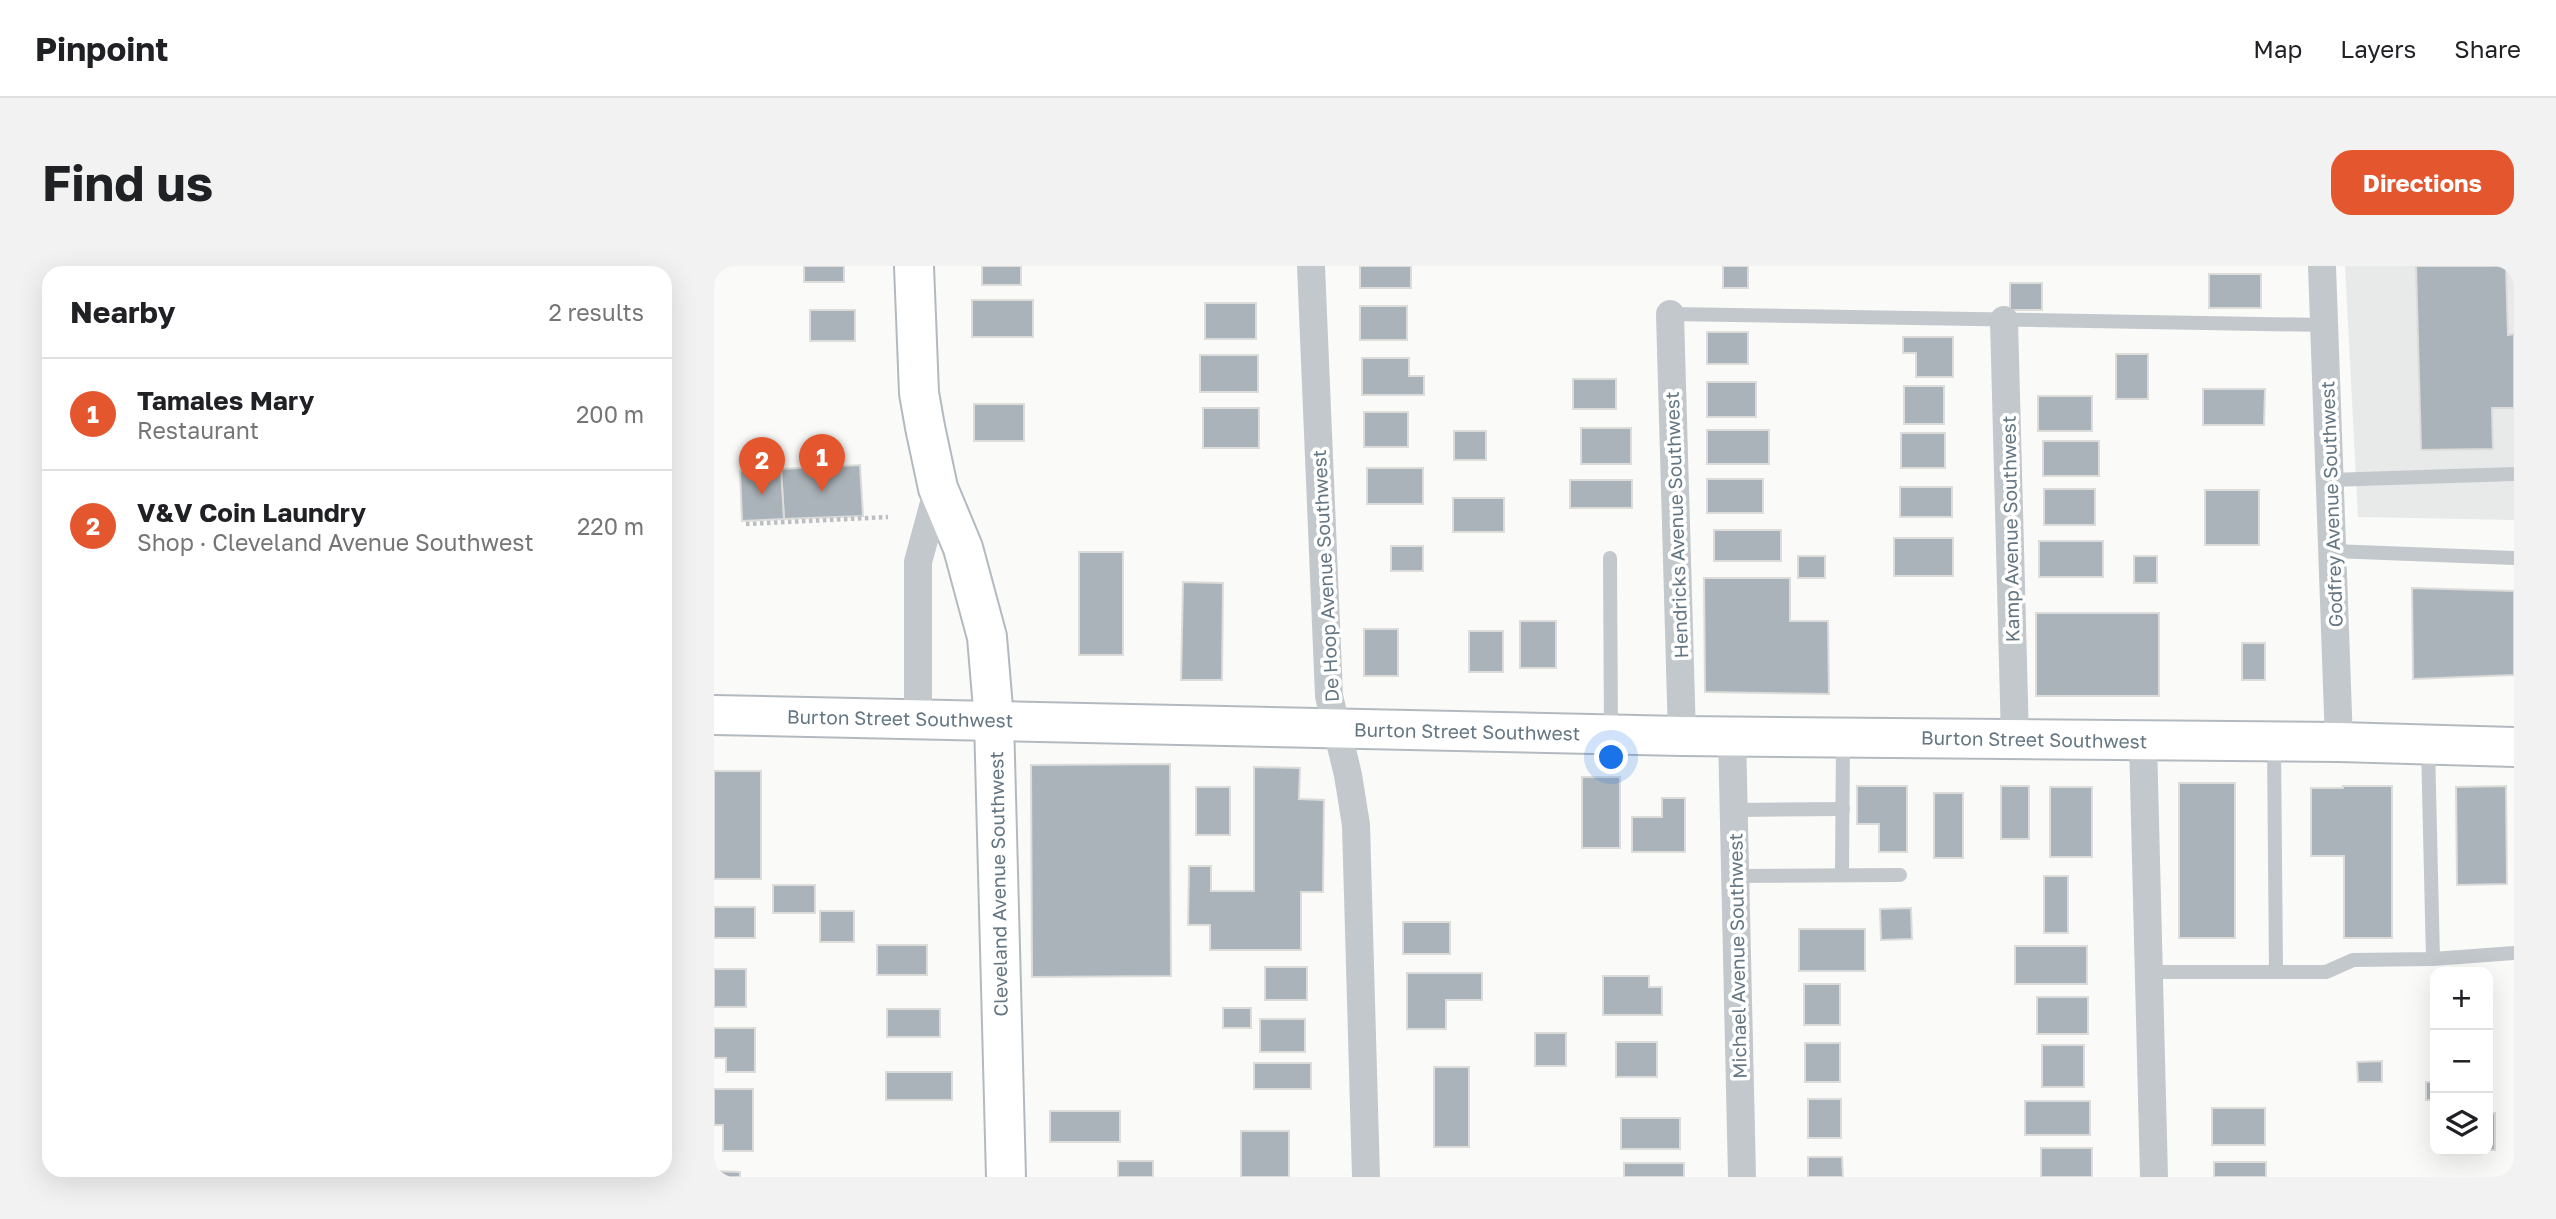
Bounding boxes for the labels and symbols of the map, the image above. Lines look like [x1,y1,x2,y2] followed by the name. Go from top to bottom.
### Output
[2315,380,2347,628] street label: Godfrey Avenue Southwest
[1660,391,1692,659] street label: Hendricks Avenue Southwest
[1997,415,2023,643] street label: Kamp Avenue Southwest
[799,434,845,492] pin: 1
[739,437,785,495] pin: 2
[1307,449,1343,703] street label: De Hoop Avenue Southwest
[787,705,1013,731] street label: Burton Street Southwest
[1354,718,1580,744] street label: Burton Street Southwest
[1921,726,2147,752] street label: Burton Street Southwest
[1594,740,1628,774] your location
[984,751,1012,1017] street label: Cleveland Avenue Southwest
[1723,833,1751,1079] street label: Michael Avenue Southwest

